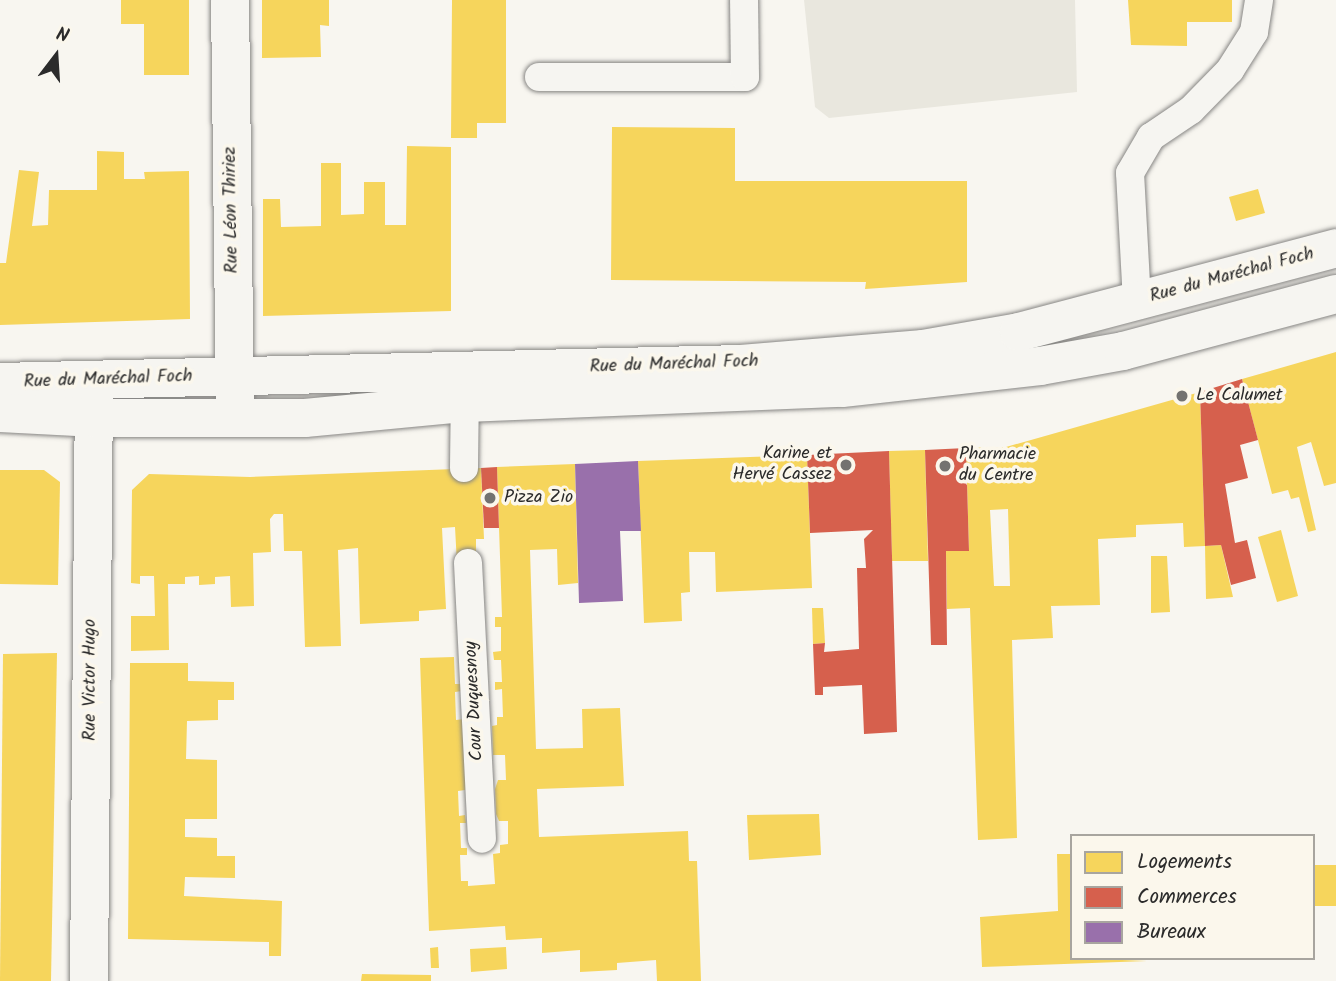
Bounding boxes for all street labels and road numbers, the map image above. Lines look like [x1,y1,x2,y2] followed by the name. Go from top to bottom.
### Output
[220,146,244,274] street label: Rue Léon Thiriez
[1148,244,1316,308] street label: Rue du Maréchal Foch
[589,351,759,379] street label: Rue du Maréchal Foch
[23,366,193,394] street label: Rue du Maréchal Foch
[80,619,102,741] street label: Rue Victor Hugo
[461,640,489,762] street label: Cour Duquesnoy

